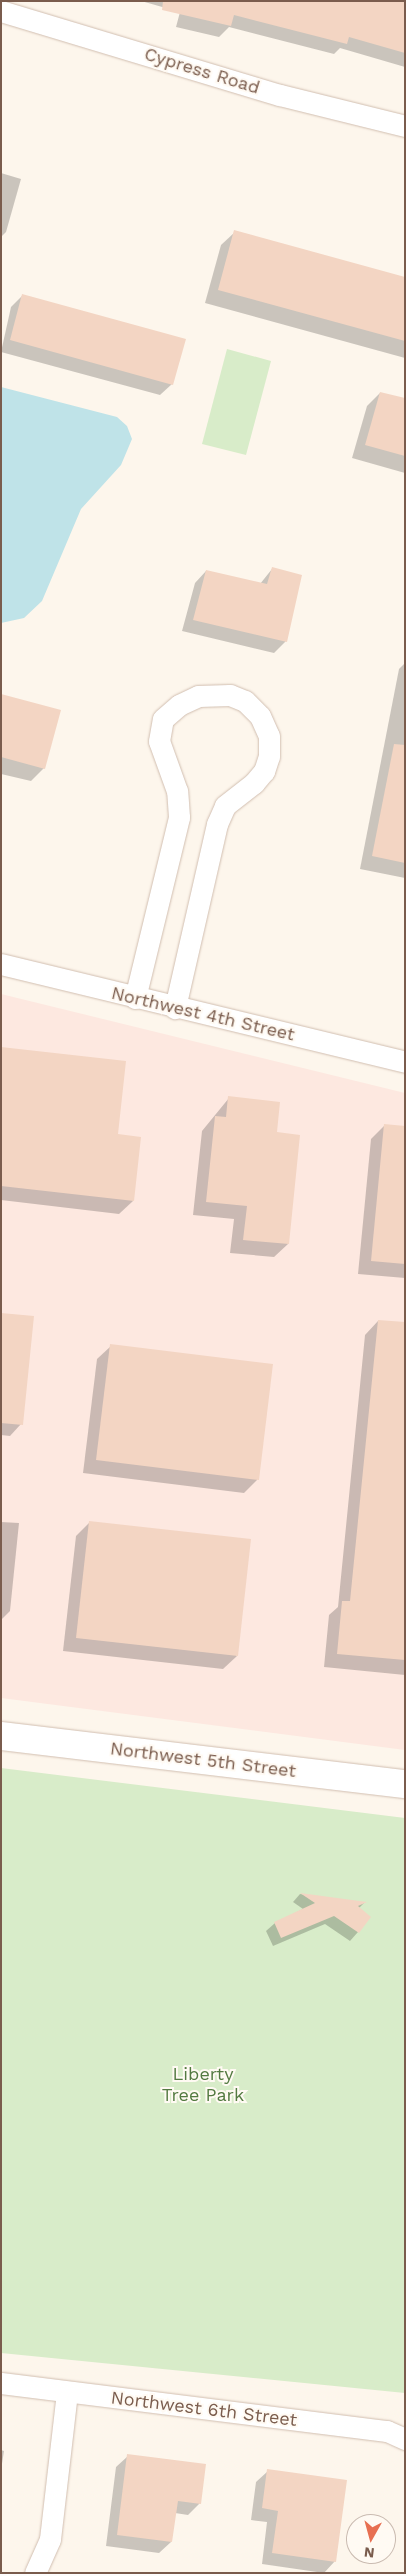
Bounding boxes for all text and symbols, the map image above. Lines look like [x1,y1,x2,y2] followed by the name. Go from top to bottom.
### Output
[142,43,262,99] street label: Cypress Road
[109,982,297,1046] street label: Northwest 4th Street
[109,1738,297,1782] street label: Northwest 5th Street
[162,2064,244,2106] park label: Liberty Tree Park
[110,2387,298,2431] street label: Northwest 6th Street
[346,2514,396,2564] north arrow
[363,2544,375,2561] text: N

